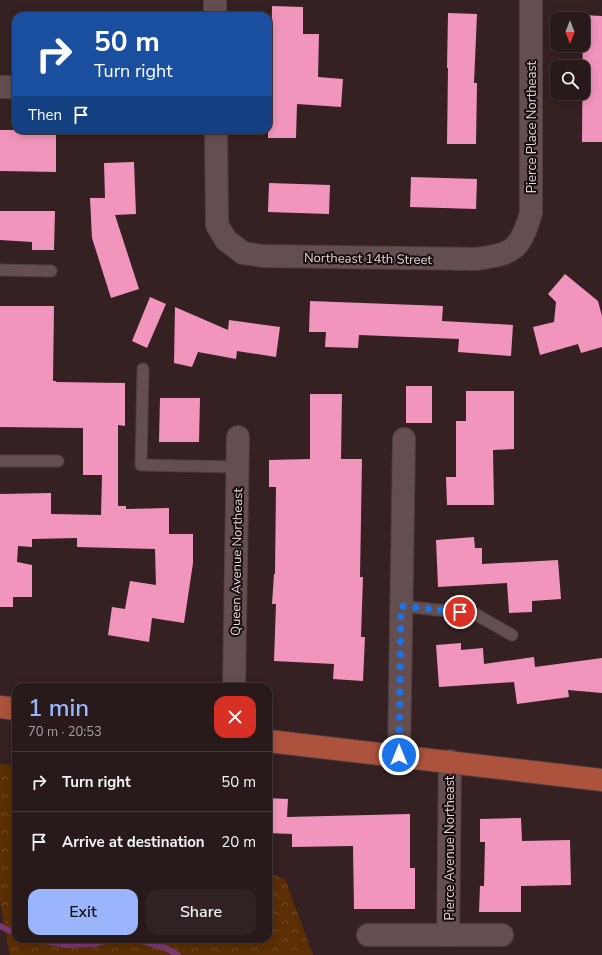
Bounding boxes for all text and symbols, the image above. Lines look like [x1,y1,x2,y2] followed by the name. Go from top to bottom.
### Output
[550,12,590,52] north arrow
[550,12,590,100] map controls
[94,23,160,61] text: 50 m
[28,28,80,80] icon: right
[94,59,173,83] text: Turn right
[523,60,541,193] street label: Pierce Place Northeast
[550,60,590,100] button: search
[70,104,92,126] icon: arrive
[28,105,62,125] text: Then
[304,249,433,269] street label: Northeast 14th Street
[227,488,247,636] street label: Queen Avenue Northeast
[443,595,477,629] pin
[449,601,471,623] icon: arrive
[28,692,89,724] text: 1 min
[214,696,256,738] button: close
[28,723,102,741] text: 70 m · 20:53
[378,734,420,776] position arrow
[28,771,50,793] icon: right
[62,772,131,792] text: Turn right
[221,772,256,792] text: 50 m
[441,775,459,920] street label: Pierce Avenue Northeast
[28,831,50,853] icon: arrive
[62,832,205,852] text: Arrive at destination
[221,832,256,852] text: 20 m
[28,889,138,935] button: Exit
[146,889,256,935] button: Share

